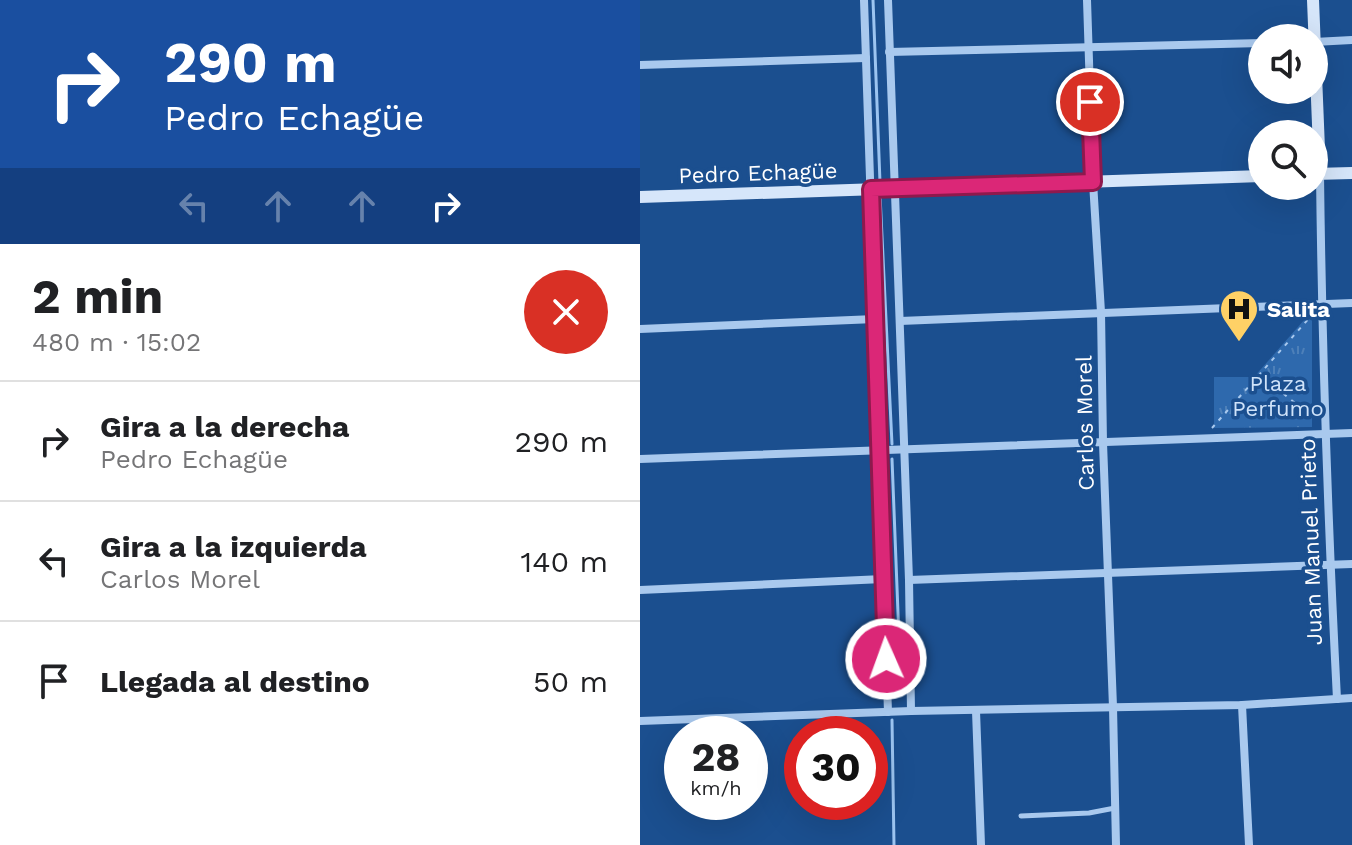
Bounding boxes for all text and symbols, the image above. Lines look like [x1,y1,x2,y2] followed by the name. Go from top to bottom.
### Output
[1248,24,1328,200] map controls
[1248,24,1328,104] button: sound
[164,30,337,96] text: 290 m
[32,32,136,136] icon: right
[1056,68,1124,136] pin
[1068,80,1112,124] icon: arrive
[164,97,424,139] text: Pedro Echagüe
[1248,120,1328,200] button: search
[678,158,838,188] street label: Pedro Echagüe
[172,184,216,228] icon: left
[256,184,300,228] icon: ahead
[340,184,384,228] icon: ahead
[424,184,468,228] icon: right
[32,268,163,325] text: 2 min
[524,270,608,354] button: close
[1218,288,1260,343] hospital icon: Salita
[1267,297,1330,322] place label: Salita
[32,327,201,357] text: 480 m · 15:02
[1071,355,1099,491] street label: Carlos Morel
[1232,371,1324,421] park label: Plaza Perfumo
[100,409,349,444] text: Gira a la derecha
[32,419,76,463] icon: right
[515,424,608,459] text: 290 m
[1295,438,1327,646] street label: Juan Manuel Prieto
[100,444,288,474] text: Pedro Echagüe
[100,529,367,564] text: Gira a la izquierda
[32,539,76,583] icon: left
[520,544,608,579] text: 140 m
[100,564,260,594] text: Carlos Morel
[844,617,928,701] position arrow
[32,659,76,703] icon: arrive
[100,664,370,699] text: Llegada al destino
[533,664,608,699] text: 50 m
[784,716,888,820] speed limit sign: 30
[692,734,740,781] text: 28
[690,776,742,800] text: km/h

